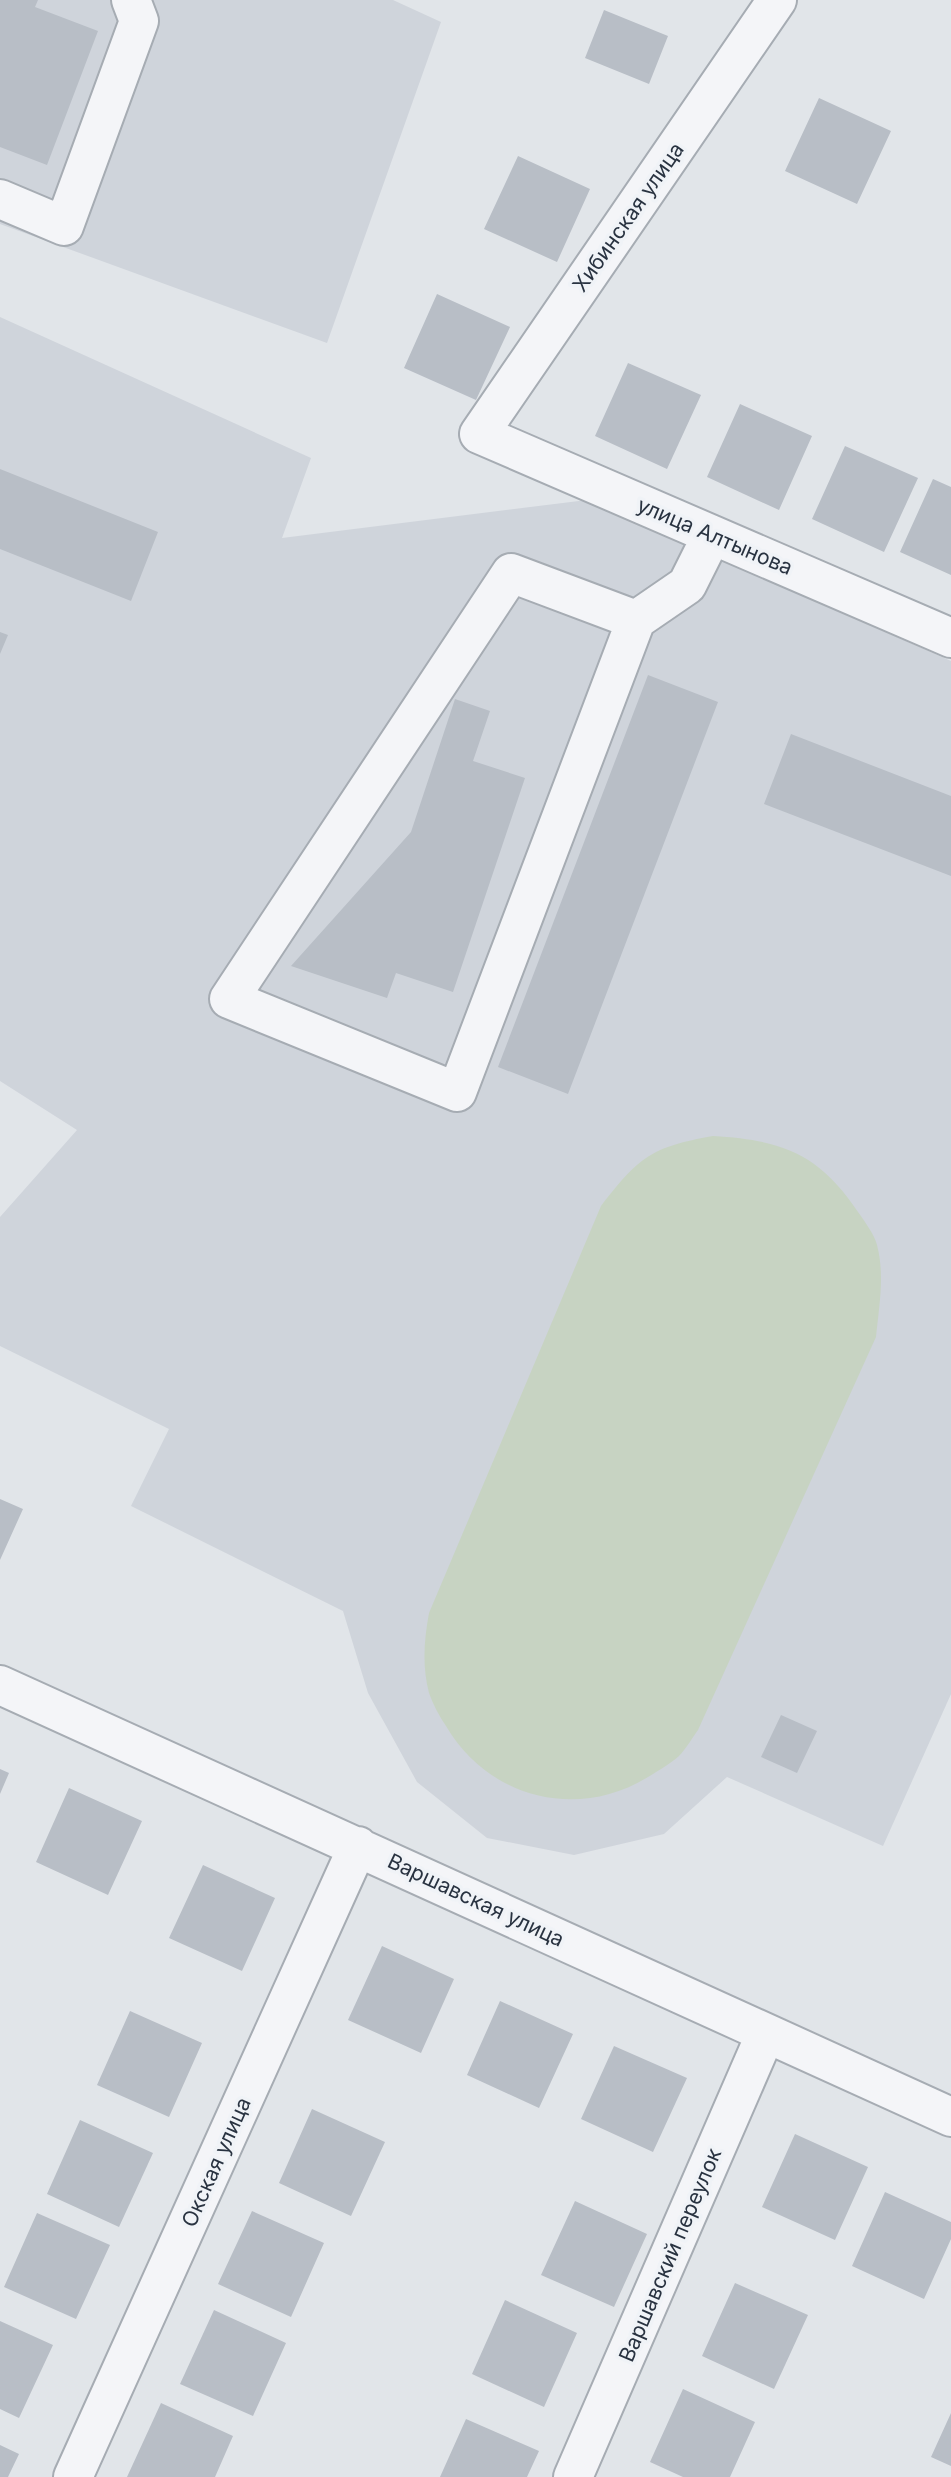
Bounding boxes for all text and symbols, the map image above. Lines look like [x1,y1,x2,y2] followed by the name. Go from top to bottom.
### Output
[567,138,689,296] street label: Хибинская улица
[634,492,796,580] street label: улица Алтынова
[384,1848,568,1952] street label: Варшавская улица
[176,2093,256,2231] street label: Окская улица
[614,2144,727,2366] street label: Варшавский переулок

